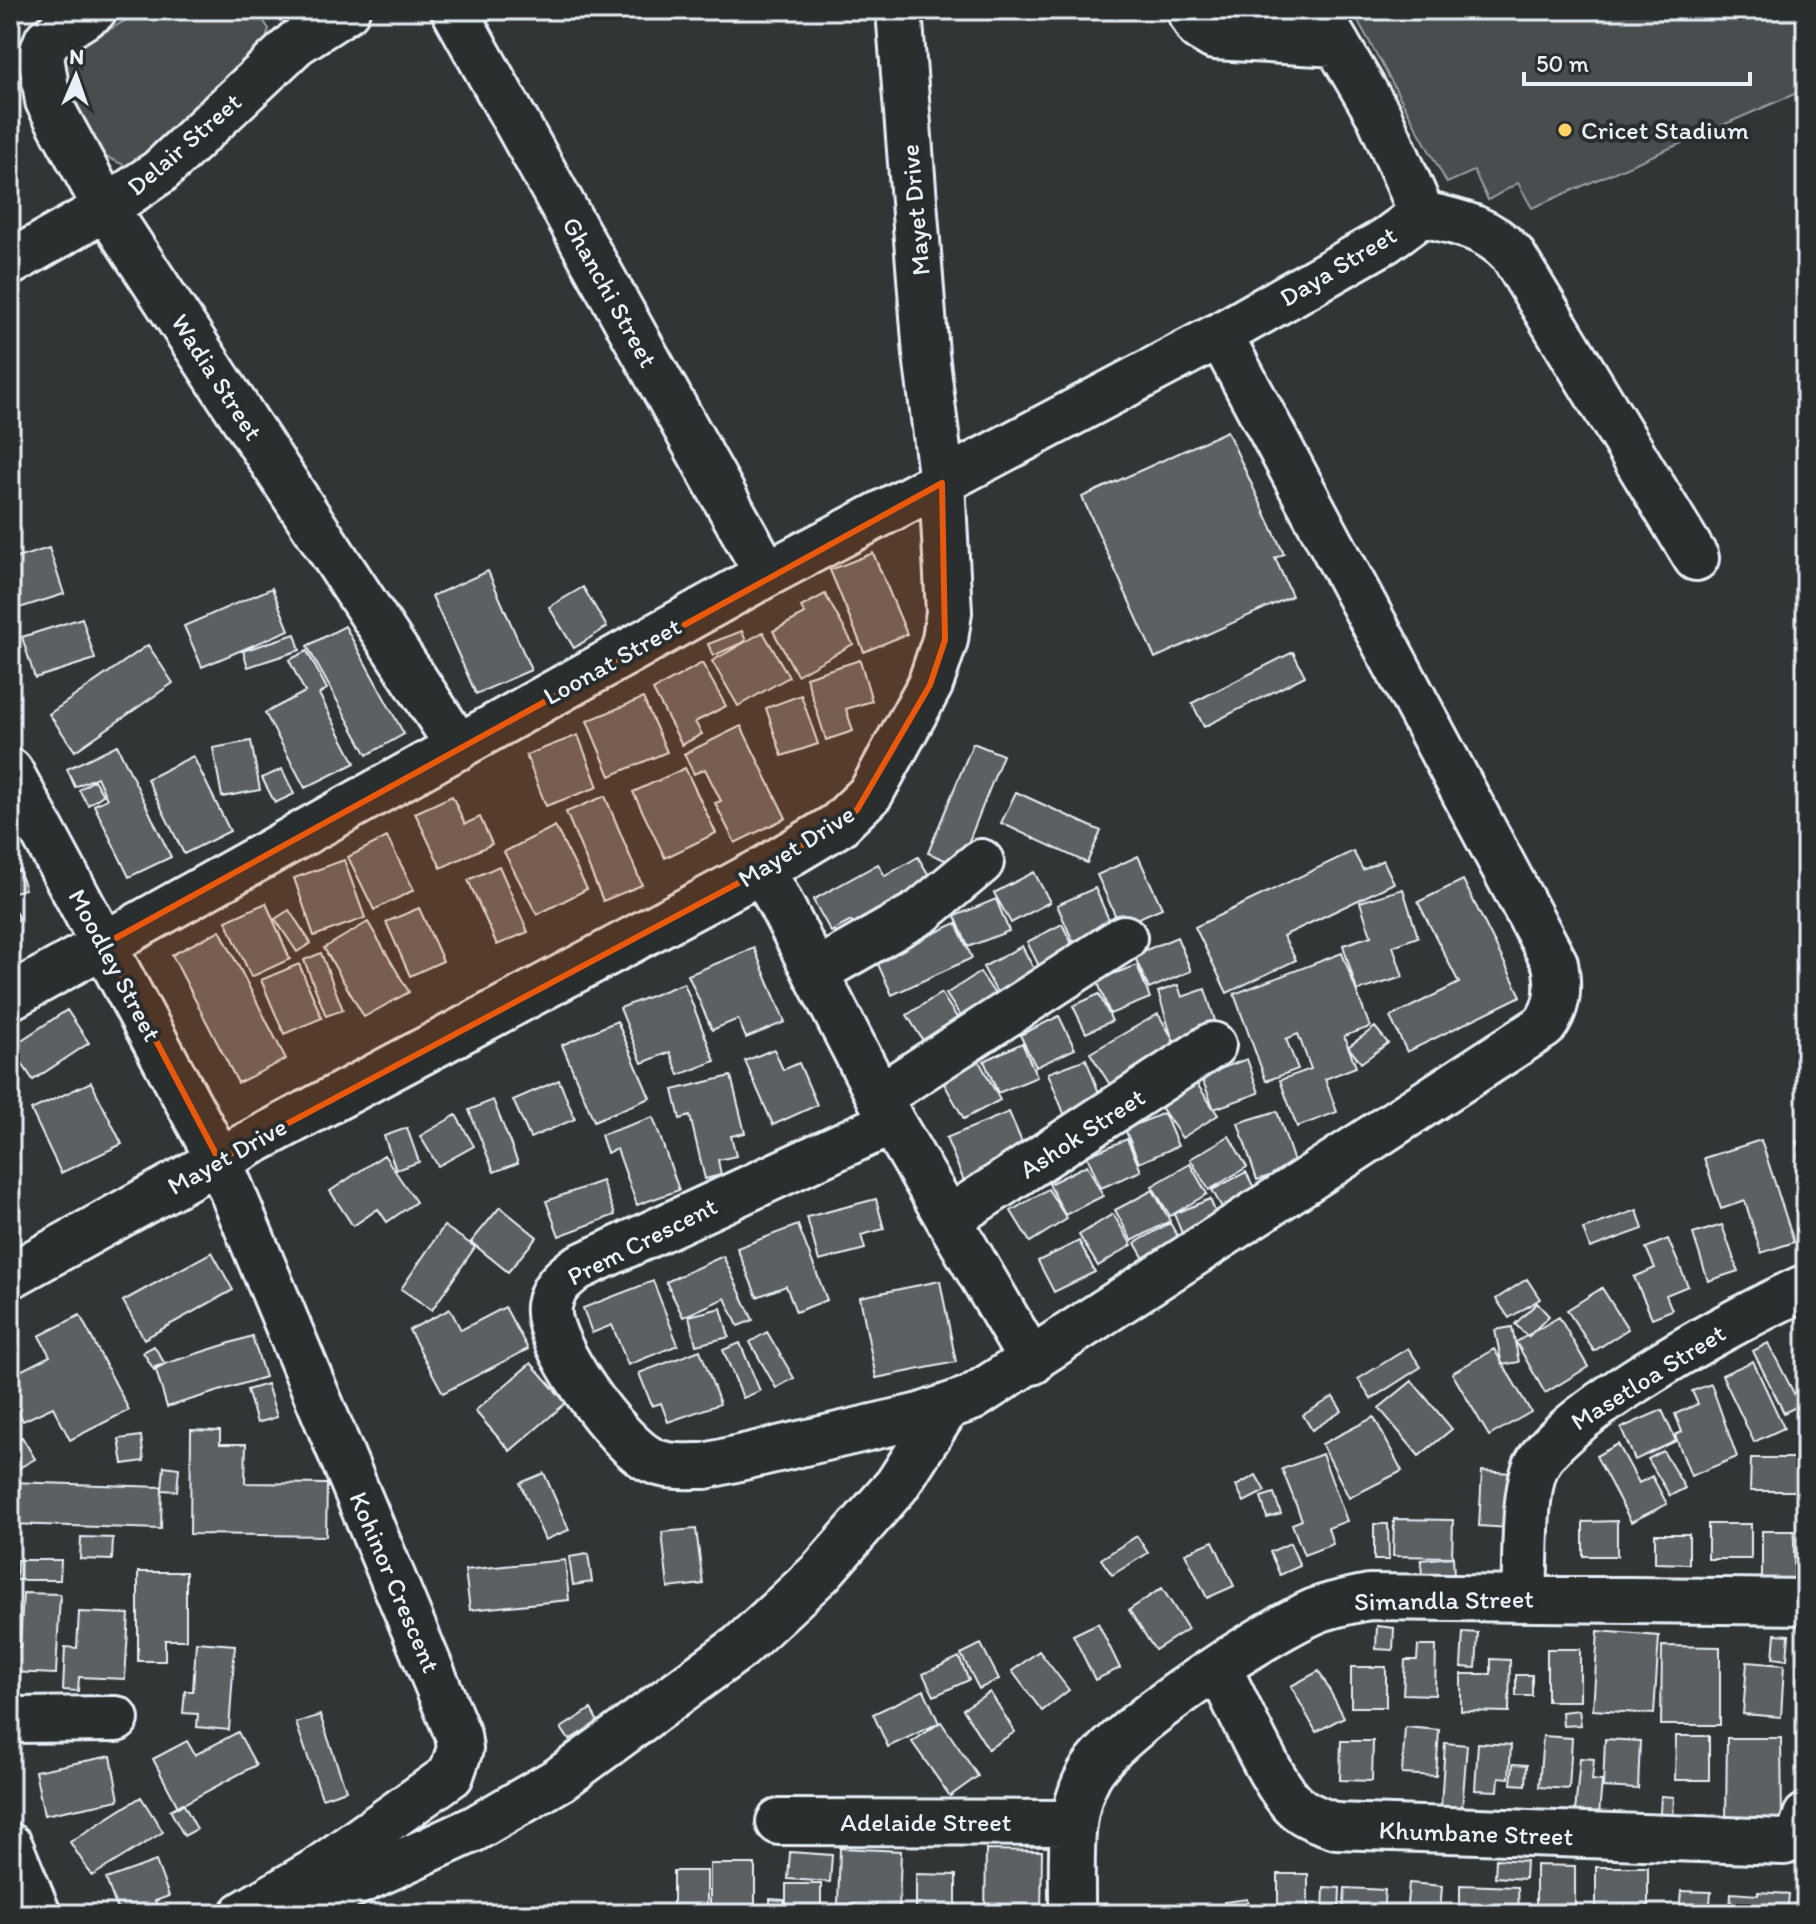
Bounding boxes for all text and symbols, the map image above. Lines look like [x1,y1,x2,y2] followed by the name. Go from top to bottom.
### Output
[36,36,116,116] north arrow
[1524,36,1750,86] scale bar
[69,43,85,70] text: N
[1536,49,1589,78] text: 50 m
[120,85,248,202] street label: Delair Street
[1581,114,1749,146] place label: Cricet Stadium
[1556,121,1574,139] marker: Cricet Stadium
[893,143,937,277] street label: Mayet Drive
[555,211,665,373] street label: Ghanchi Street
[1274,219,1402,313] street label: Daya Street
[164,308,270,446] street label: Wadia Street
[538,610,687,712] street label: Loonat Street
[732,798,860,894] street label: Mayet Drive
[61,883,169,1047] street label: Moodley Street
[1013,1081,1151,1185] street label: Ashok Street
[162,1110,292,1202] street label: Mayet Drive
[562,1189,723,1293] street label: Prem Crescent
[1565,1317,1731,1437] street label: Masetloa Street
[342,1487,448,1678] street label: Kohinor Crescent
[1354,1582,1534,1618] street label: Simandla Street
[840,1806,1012,1838] street label: Adelaide Street
[1378,1814,1574,1852] street label: Khumbane Street

